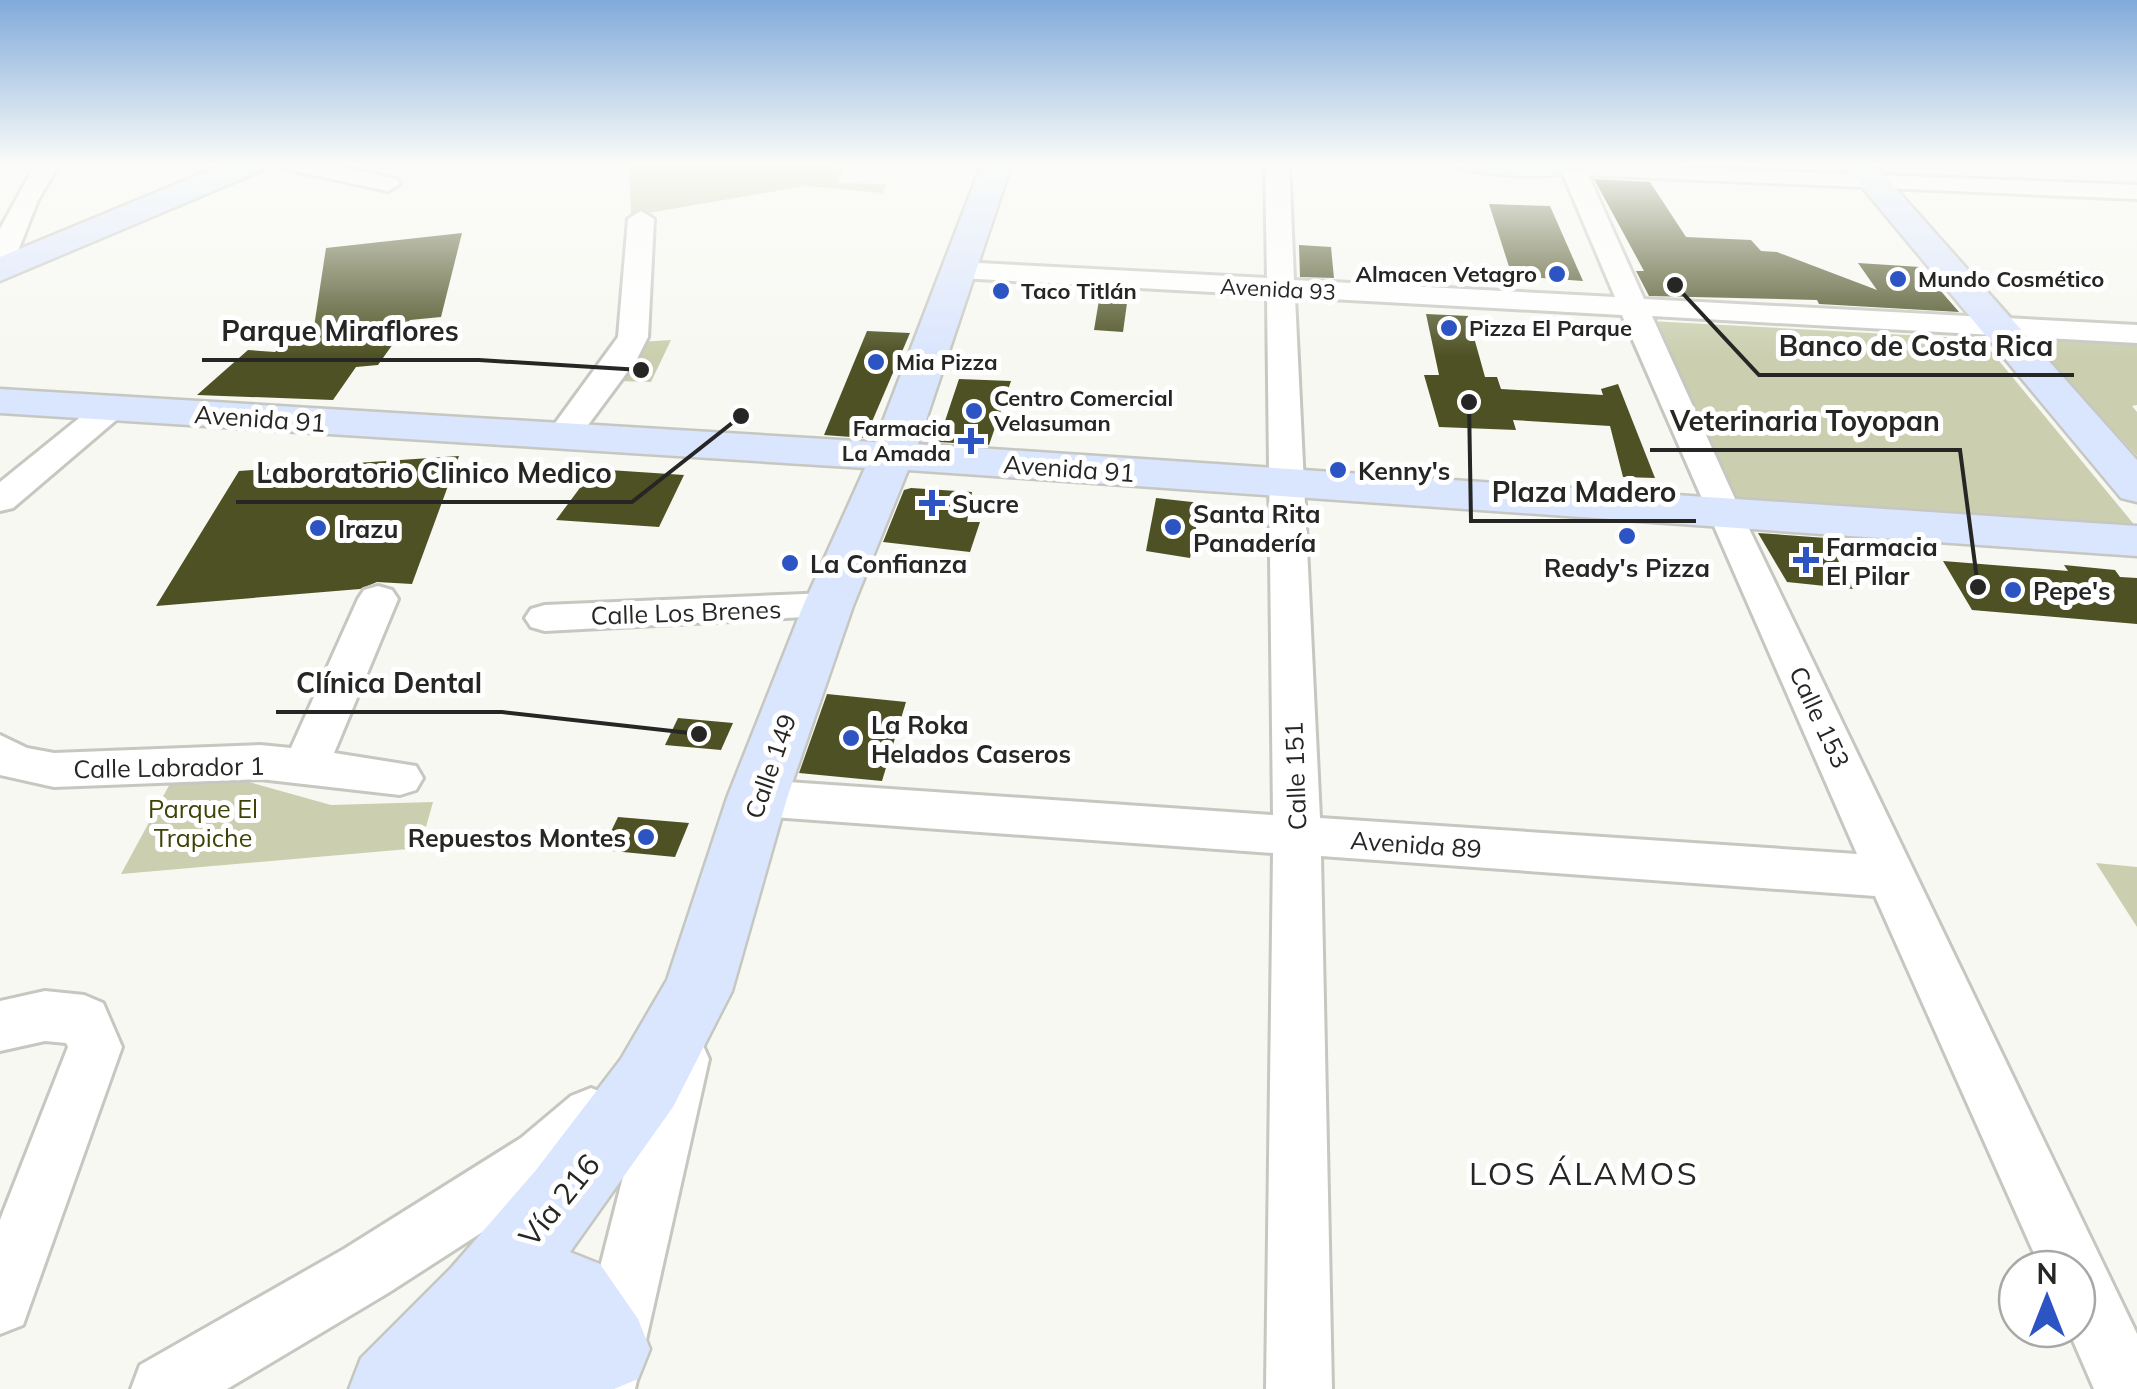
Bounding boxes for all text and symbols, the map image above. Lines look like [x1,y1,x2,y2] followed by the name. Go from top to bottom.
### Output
[1355,260,1537,288] place label: Almacen Vetagro
[1546,263,1568,285] marker: Almacen Vetagro
[1918,265,2104,293] place label: Mundo Cosmético
[1887,268,1909,290] marker: Mundo Cosmético
[1219,272,1337,306] street label: Avenida 93
[1021,277,1137,305] place label: Taco Titlán
[990,280,1012,302] marker: Taco Titlán
[202,302,479,360] callout: Parque Miraflores
[221,313,459,348] text: Parque Miraflores
[1469,314,1632,342] place label: Pizza El Parque
[1438,317,1460,339] marker: Pizza El Parque
[1759,317,2074,375] callout: Banco de Costa Rica
[1779,328,2053,363] text: Banco de Costa Rica
[896,348,998,376] place label: Mia Pizza
[865,351,887,373] marker: Mia Pizza
[993,384,1173,437] place label: Centro Comercial Velasuman
[1650,392,1960,450] callout: Veterinaria Toyopan
[193,398,327,438] street label: Avenida 91
[963,400,985,422] marker: Centro Comercial Velasuman
[1669,403,1940,438] text: Veterinaria Toyopan
[842,414,951,467] place label: Farmacia La Amada
[960,430,982,452] marker: Farmacia La Amada
[236,444,632,502] callout: Laboratorio Clinico Medico
[1002,448,1136,488] street label: Avenida 91
[256,455,612,490] text: Laboratorio Clinico Medico
[1358,455,1450,486] place label: Kenny's
[1327,459,1349,481] marker: Kenny's
[1471,463,1696,521] callout: Plaza Madero
[1492,474,1676,509] text: Plaza Madero
[952,488,1019,519] place label: Sucre
[921,492,943,514] marker: Sucre
[1193,498,1321,558] place label: Santa Rita Panadería
[338,513,398,544] place label: Irazu
[1162,516,1184,538] marker: Santa Rita Panadería
[307,517,329,539] marker: Irazu
[1616,525,1638,547] marker: Ready's Pizza
[1826,531,1938,591] place label: Farmacia El Pilar
[810,548,967,579] place label: La Confianza
[1795,549,1817,571] marker: Farmacia El Pilar
[779,552,801,574] marker: La Confianza
[1544,552,1710,583] place label: Ready's Pizza
[2033,575,2111,606] place label: Pepe's
[2002,579,2024,601] marker: Pepe's
[590,593,782,631] street label: Calle Los Brenes
[276,654,502,712] callout: Clínica Dental
[1783,661,1857,773] street label: Calle 153
[296,665,482,700] text: Clínica Dental
[871,709,1071,769] place label: La Roka Helados Caseros
[738,710,802,822] street label: Calle 149
[1278,721,1312,831] street label: Calle 151
[840,727,862,749] marker: La Roka Helados Caseros
[73,750,265,784] street label: Calle Labrador 1
[148,793,258,853] park label: Parque El Trapiche
[408,822,626,853] place label: Repuestos Montes
[1349,824,1483,864] street label: Avenida 89
[635,826,657,848] marker: Repuestos Montes
[510,1146,608,1254] street label: Vía 216
[1469,1153,1699,1193] district label: LOS ÁLAMOS
[1997,1249,2097,1349] north arrow
[2036,1256,2058,1291] text: N

